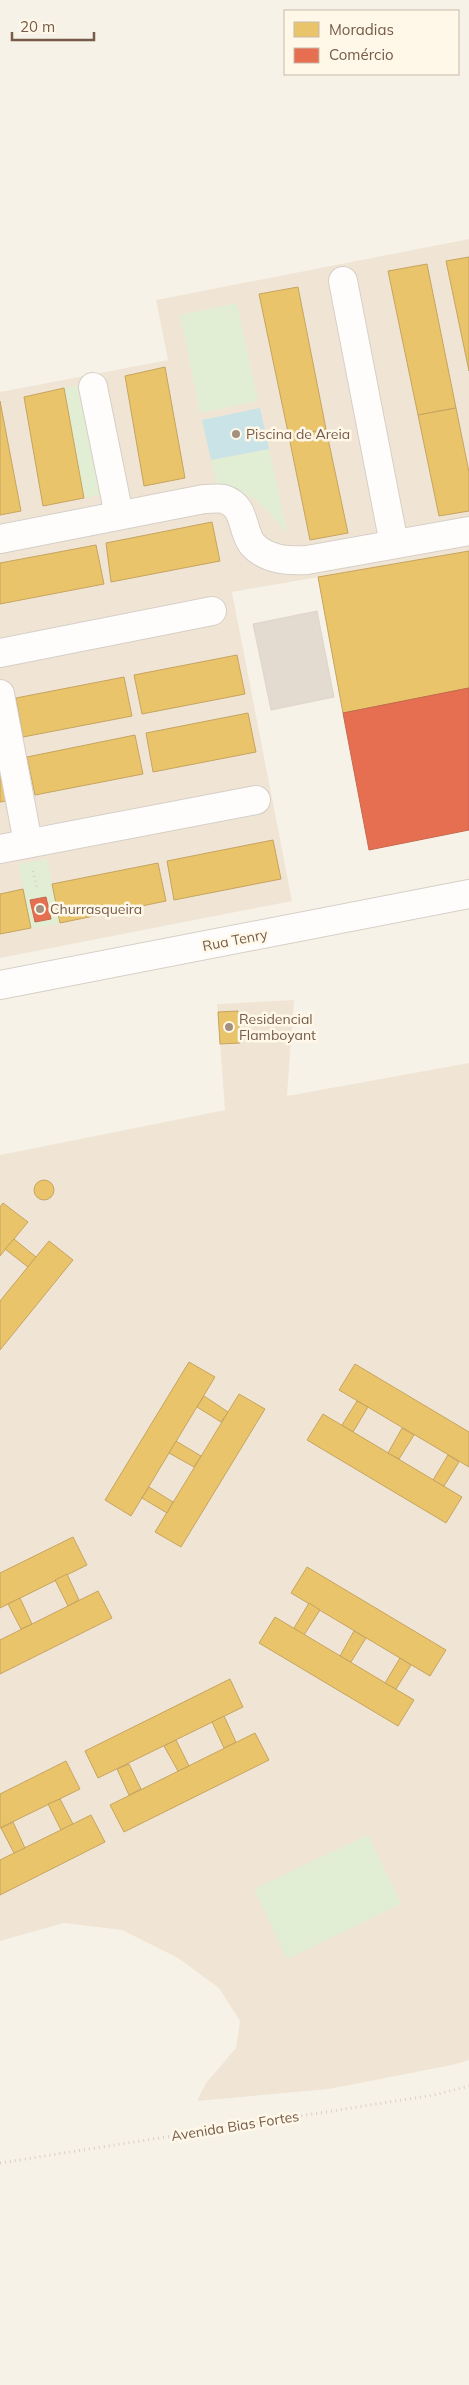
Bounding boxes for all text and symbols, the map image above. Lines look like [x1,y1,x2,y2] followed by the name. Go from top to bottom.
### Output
[12,10,95,42] scale bar
[284,10,459,75] legend
[20,17,55,36] text: 20 m
[329,20,394,39] text: Moradias
[329,45,394,64] text: Comércio
[246,425,350,443] place label: Piscina de Areia
[230,428,242,440] marker: Piscina de Areia
[50,900,142,918] place label: Churrasqueira
[34,903,46,915] marker: Churrasqueira
[201,925,270,955] street label: Rua Tenry
[239,1010,316,1044] place label: Residencial Flamboyant
[223,1021,235,1033] marker: Residencial Flamboyant
[170,2107,300,2145] street label: Avenida Bias Fortes

